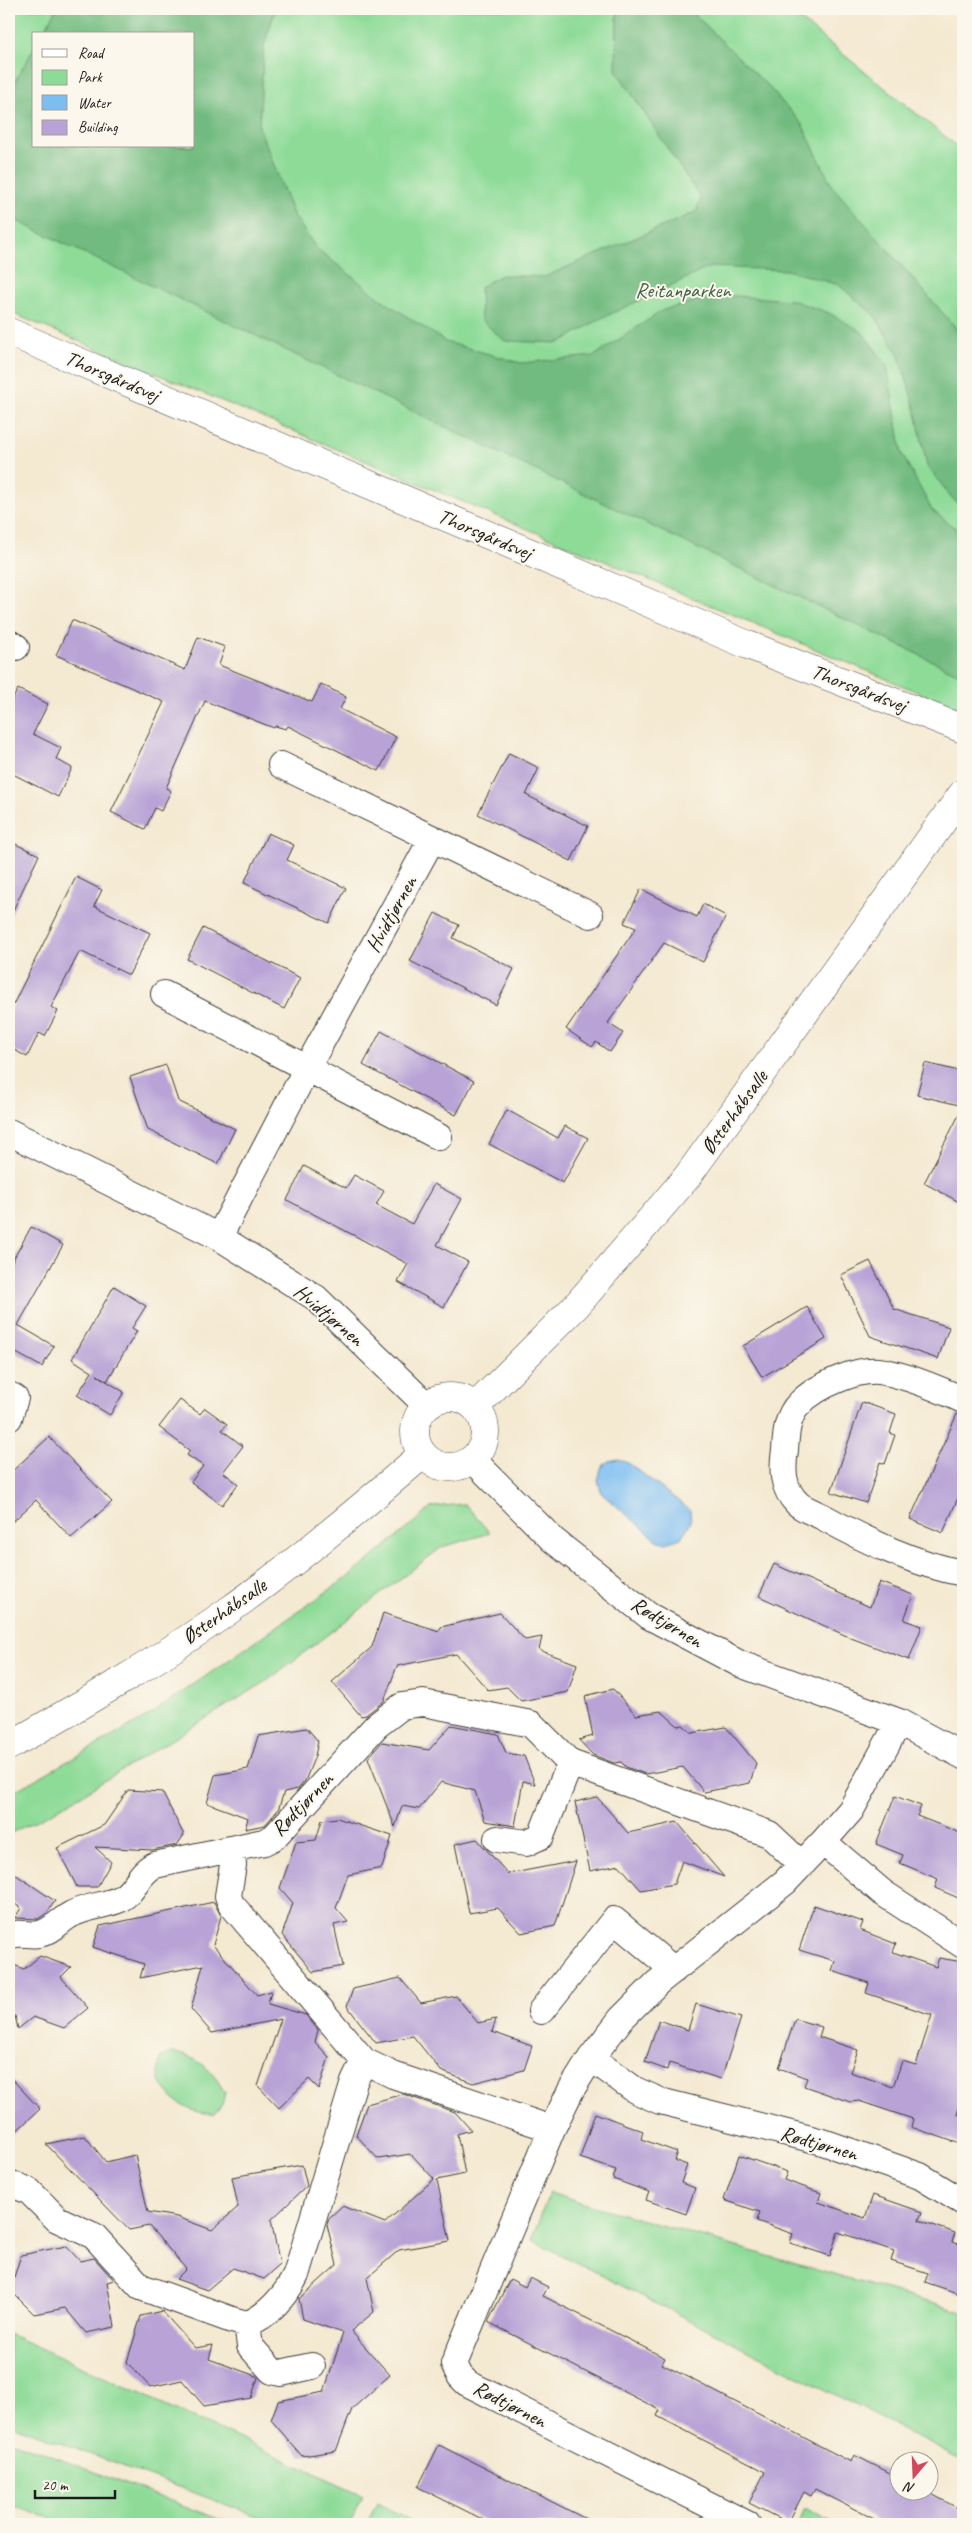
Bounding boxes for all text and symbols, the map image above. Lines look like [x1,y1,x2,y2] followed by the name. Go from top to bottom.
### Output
[32,32,195,148] legend
[78,44,105,63] text: Road
[78,68,103,87] text: Park
[78,94,112,113] text: Water
[78,118,118,137] text: Building
[635,277,732,303] park label: Reitanparken
[61,345,165,408] street label: Thorsgårdsvej
[434,503,538,566] street label: Thorsgårdsvej
[808,658,913,719] street label: Thorsgårdsvej
[359,870,423,957] street label: Hvidtjørnen
[695,1064,774,1159] street label: Østerhåbsalle
[289,1278,370,1353] street label: Hvidtjørnen
[177,1572,272,1650] street label: Østerhåbsalle
[626,1591,709,1654] street label: Rødtjørnen
[265,1765,340,1841] street label: Rødtjørnen
[777,2120,862,2167] street label: Rødtjørnen
[469,2375,552,2434] street label: Rødtjørnen
[890,2450,940,2500] north arrow
[35,2468,115,2500] scale bar
[42,2476,69,2495] text: 20 m
[901,2478,917,2497] text: N

